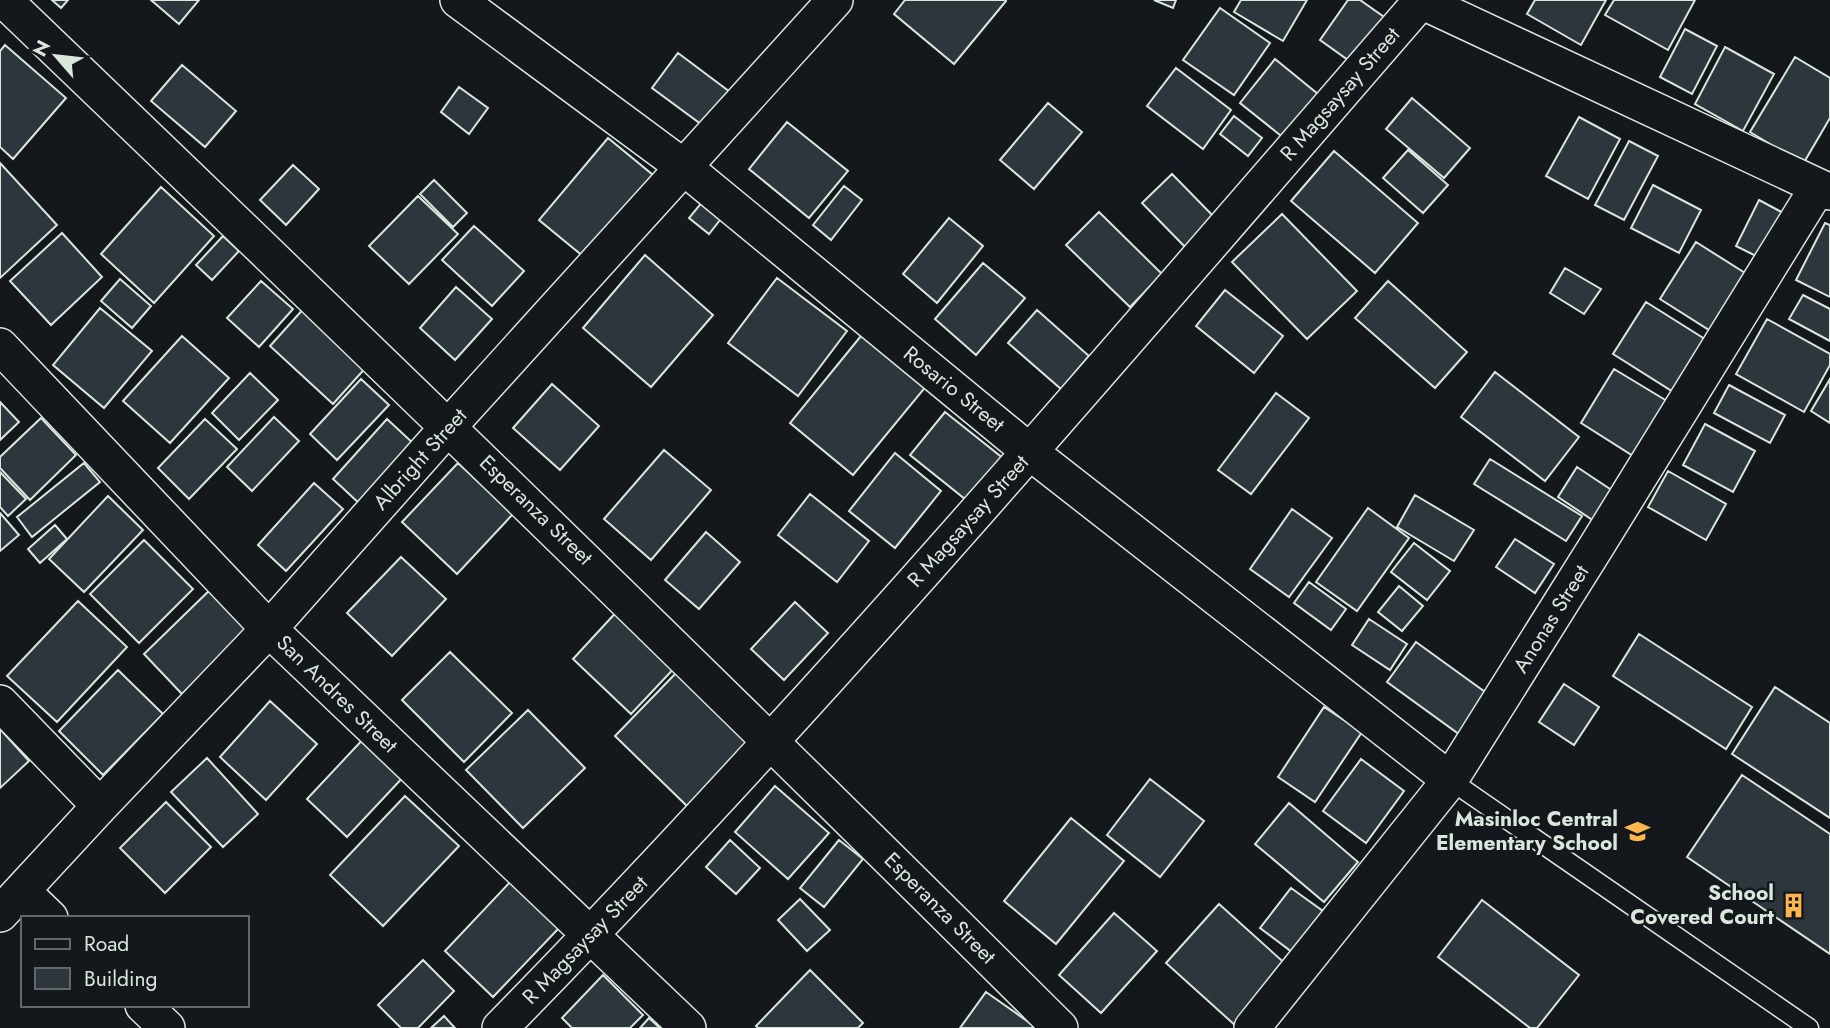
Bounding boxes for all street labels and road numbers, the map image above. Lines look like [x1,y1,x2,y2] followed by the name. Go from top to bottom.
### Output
[1273,20,1407,168] street label: R Magsaysay Street
[897,339,1011,439] street label: Rosario Street
[366,401,474,517] street label: Albright Street
[473,448,599,572] street label: Esperanza Street
[900,448,1036,594] street label: R Magsaysay Street
[1506,559,1596,679] street label: Anonas Street
[270,628,404,760] street label: San Andres Street
[877,845,1003,971] street label: Esperanza Street
[516,869,654,1011] street label: R Magsaysay Street

